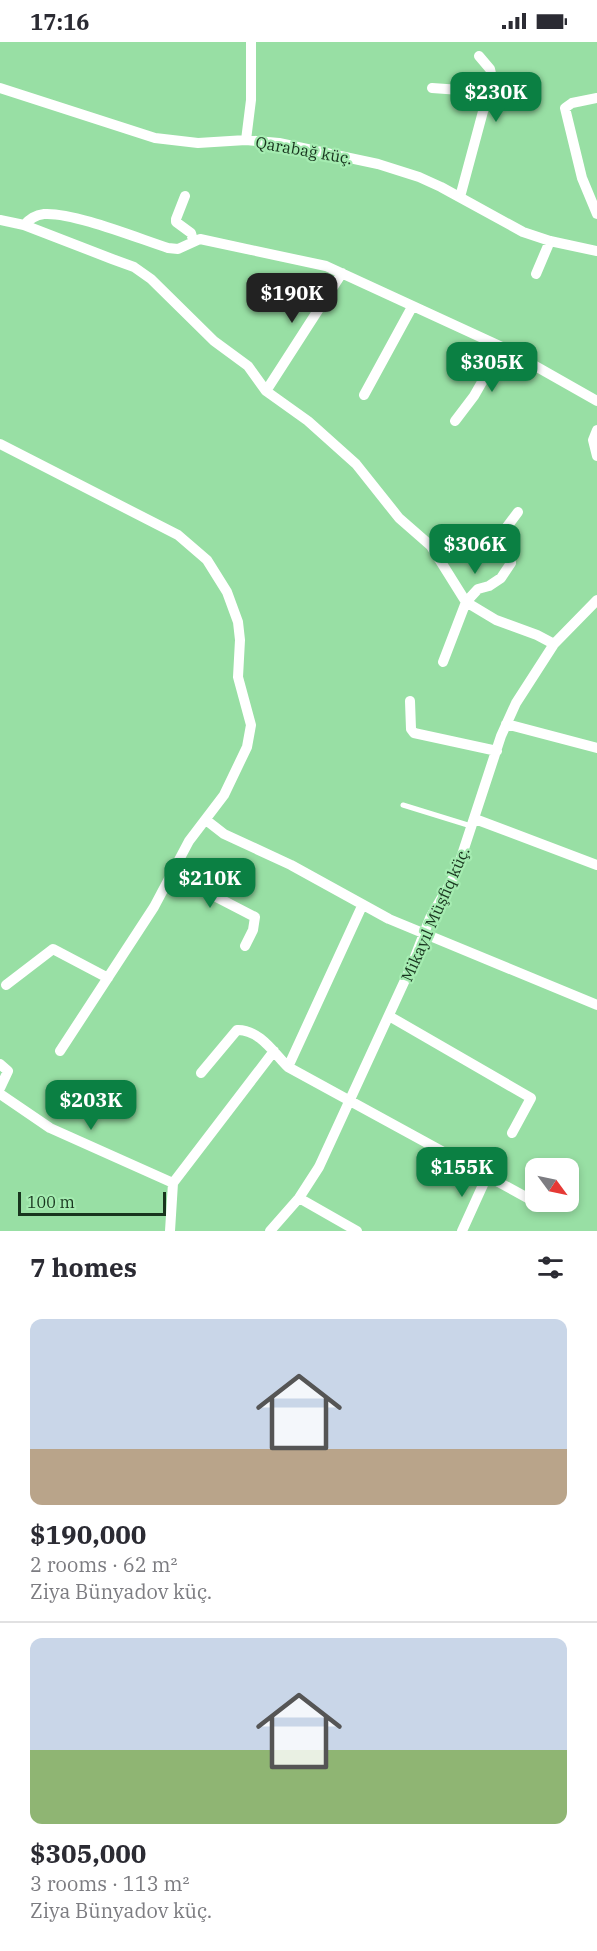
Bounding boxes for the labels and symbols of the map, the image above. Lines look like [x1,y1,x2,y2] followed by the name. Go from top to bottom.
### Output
[454,72,538,123] pin: $230K
[254,132,354,168] street label: Qarabağ küç.
[250,273,334,324] pin: $190K
[450,342,534,393] pin: $305K
[433,524,517,575] pin: $306K
[396,844,474,984] street label: Mikayıl Müşfiq küç.
[168,858,252,909] pin: $210K
[49,1080,133,1131] pin: $203K
[420,1147,504,1198] pin: $155K
[525,1158,579,1212] north arrow
[18,1189,166,1216] scale bar

